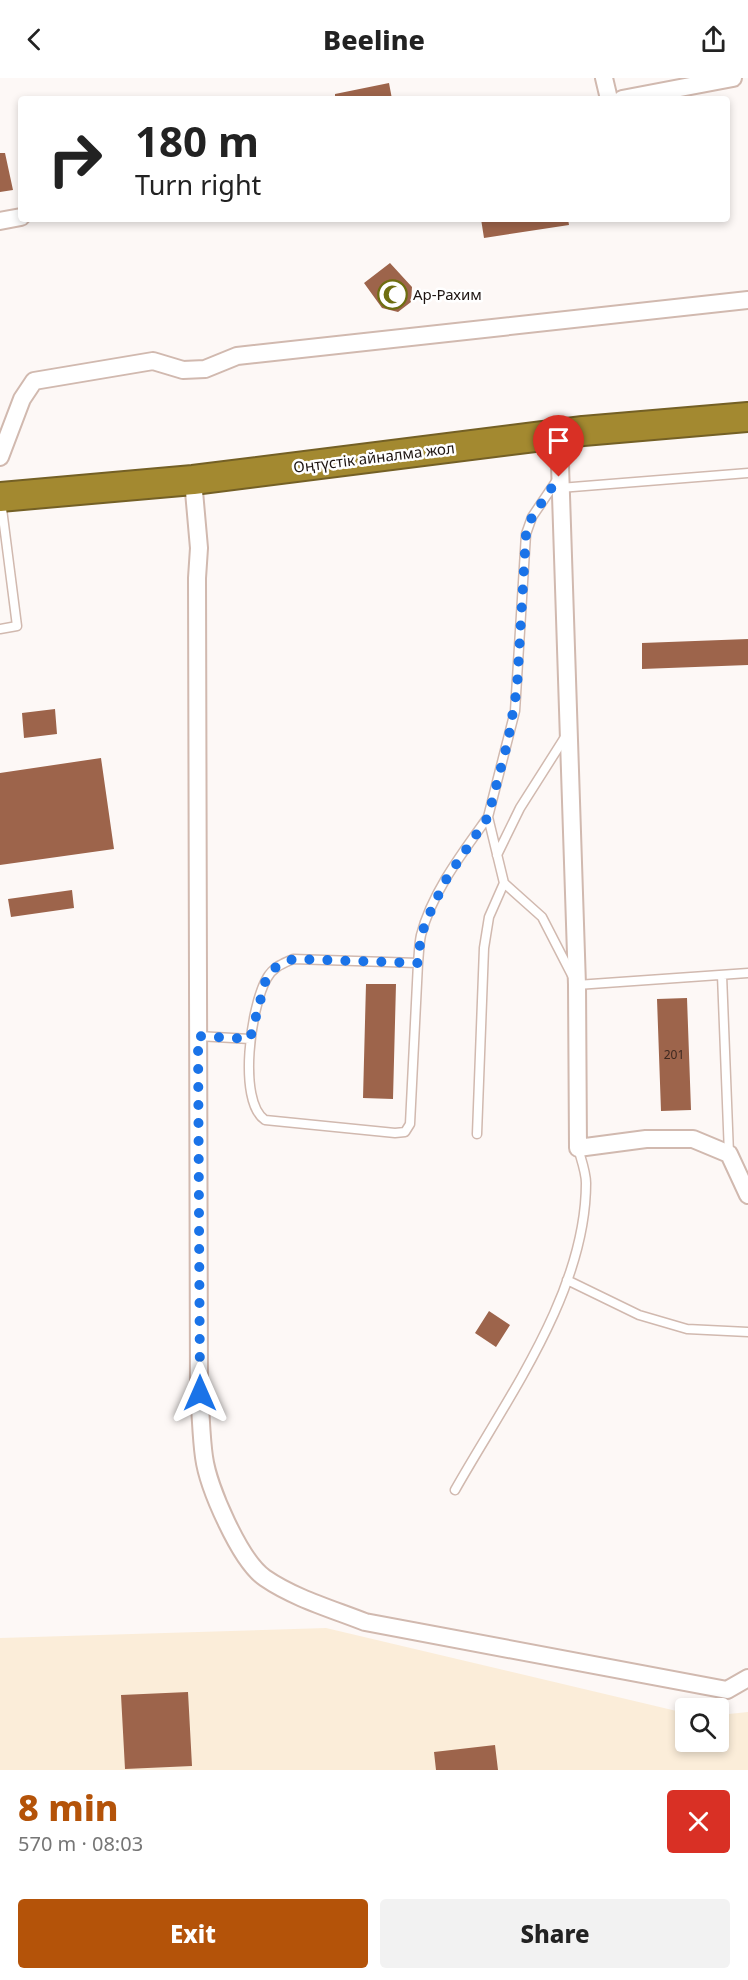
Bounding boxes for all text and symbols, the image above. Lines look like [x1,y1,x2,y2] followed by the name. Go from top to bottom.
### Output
[323,21,425,58] text: Beeline
[18,23,51,56] icon: back
[697,23,730,56] icon: share
[135,112,259,169] text: 180 m
[36,120,114,198] icon: right
[135,166,261,203] text: Turn right
[376,279,408,311] mosque icon: Ар-Рахим
[413,284,482,304] place label: Ар-Рахим
[533,415,584,477] pin
[542,424,575,457] icon: arrive
[292,437,456,477] street label: Оңтүстік айналма жол
[664,1046,684,1063] house number: 201
[168,1361,232,1425] position arrow
[675,1698,729,1752] map controls
[675,1698,729,1752] button: search
[18,1783,119,1832] text: 8 min
[667,1790,730,1853] button: close
[18,1830,143,1857] text: 570 m · 08:03
[18,1899,368,1968] button: Exit
[380,1899,730,1968] button: Share

